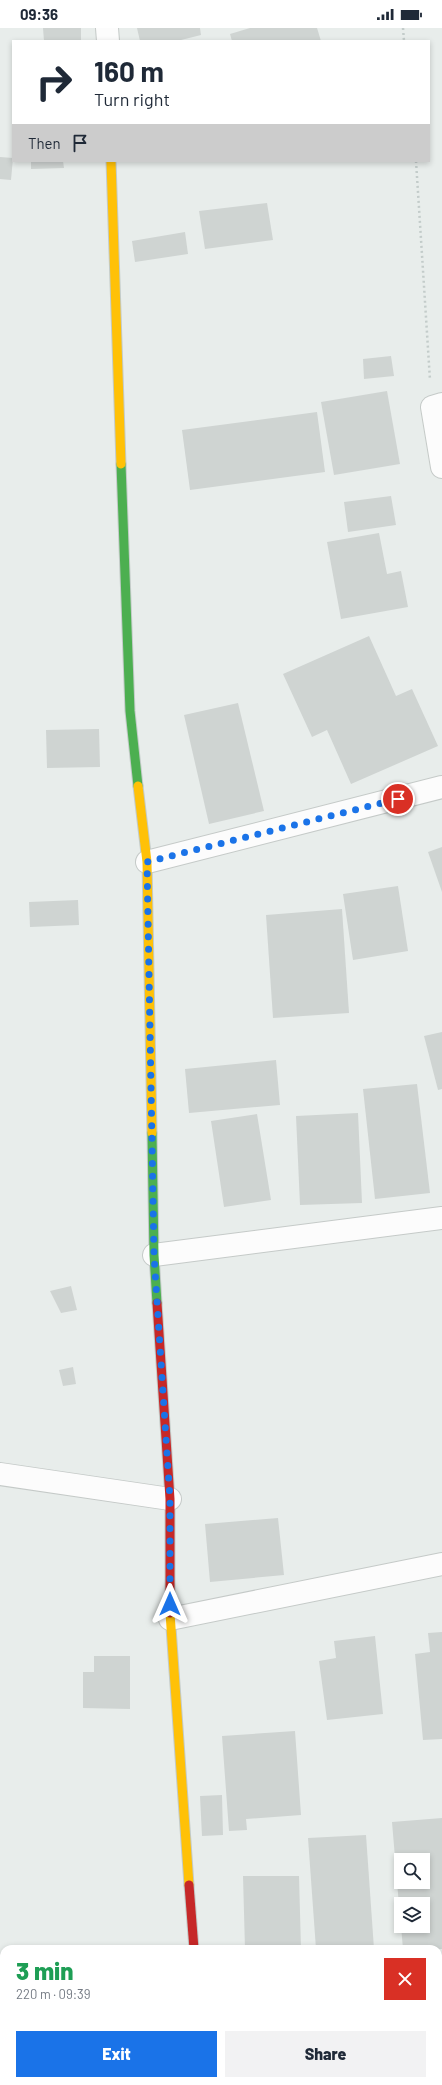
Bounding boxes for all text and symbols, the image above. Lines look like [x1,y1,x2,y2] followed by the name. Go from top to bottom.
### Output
[20,5,58,23] text: 09:36
[94,54,164,88] text: 160 m
[28,56,80,108] icon: right
[94,88,170,110] text: Turn right
[69,132,91,154] icon: arrive
[28,134,61,152] text: Then
[381,782,415,816] pin
[387,788,409,810] icon: arrive
[149,1583,191,1625] position arrow
[394,1853,430,1933] map controls
[394,1853,430,1889] button: search
[394,1897,430,1933] button: layers
[16,1956,73,1985] text: 3 min
[384,1958,426,2000] button: close
[16,1986,91,2002] text: 220 m · 09:39
[16,2031,217,2077] button: Exit
[225,2031,426,2077] button: Share

